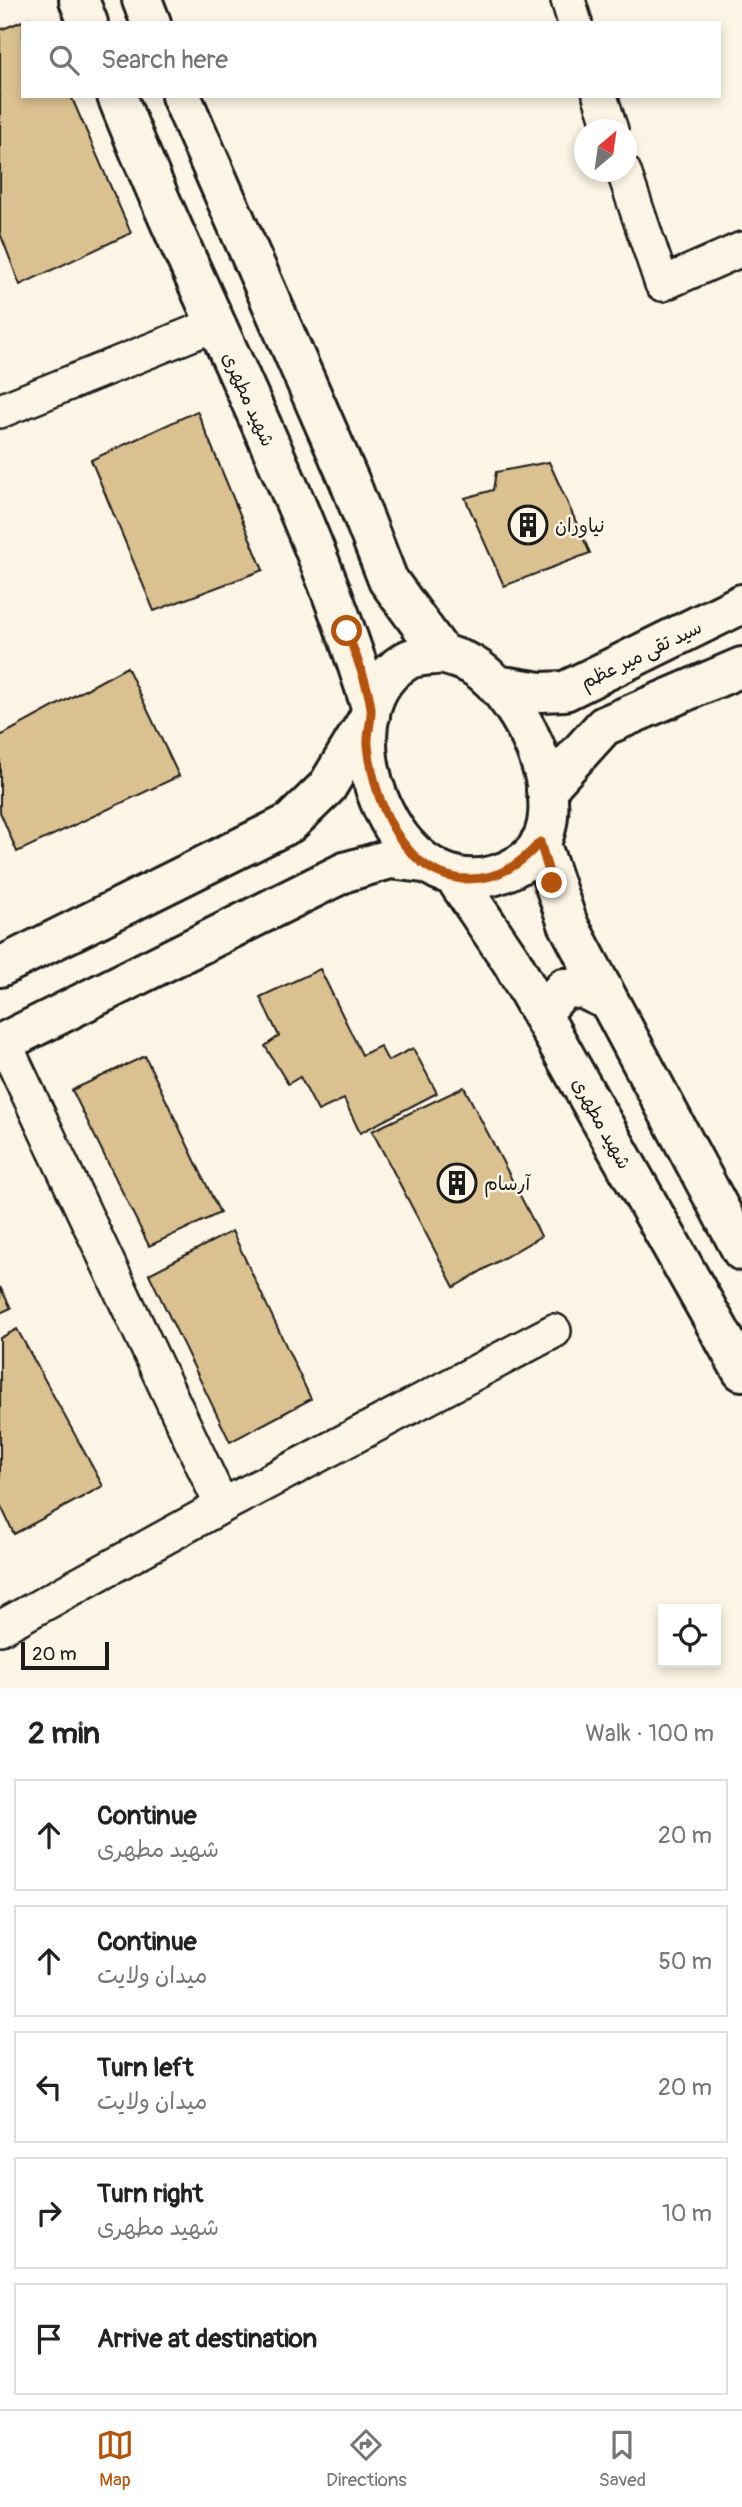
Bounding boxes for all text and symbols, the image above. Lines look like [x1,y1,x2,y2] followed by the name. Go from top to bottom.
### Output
[21,21,721,98] search box
[45,41,83,79] icon: search
[101,44,228,76] text: Search here
[574,119,637,182] north arrow
[217,348,280,450] street label: شهید مطهری
[507,504,549,546] building icon: نیاوران
[555,514,605,538] place label: نیاوران
[331,615,362,646] route start
[577,615,707,696] street label: سید تقی میر عظم
[536,867,567,898] route end
[566,1074,636,1173] street label: شهید مطهری
[436,1162,478,1204] building icon: آرسام
[484,1172,532,1198] place label: آرسام
[658,1604,721,1667] map controls
[658,1604,721,1667] button: locate
[21,1639,108,1671] scale bar
[32,1642,77,1666] text: 20 m
[28,1715,100,1752] text: 2 min
[585,1719,714,1748] text: Walk · 100 m
[97,1800,197,1832] text: Continue
[30,1816,68,1854] icon: ahead
[658,1821,712,1850] text: 20 m
[97,1835,219,1864] text: شهید مطهری
[97,1926,197,1958] text: Continue
[30,1942,68,1980] icon: ahead
[658,1947,712,1976] text: 50 m
[97,1961,207,1990] text: میدان ولایت
[97,2052,193,2084] text: Turn left
[30,2068,68,2106] icon: left
[658,2073,712,2102] text: 20 m
[97,2087,207,2116] text: میدان ولایت
[97,2178,203,2210] text: Turn right
[30,2194,68,2232] icon: right
[662,2199,712,2228] text: 10 m
[97,2213,219,2242] text: شهید مطهری
[30,2320,68,2358] icon: arrive
[97,2323,317,2355] text: Arrive at destination
[96,2426,134,2492] tab: Map
[326,2426,407,2492] tab: Directions
[599,2426,646,2492] tab: Saved

